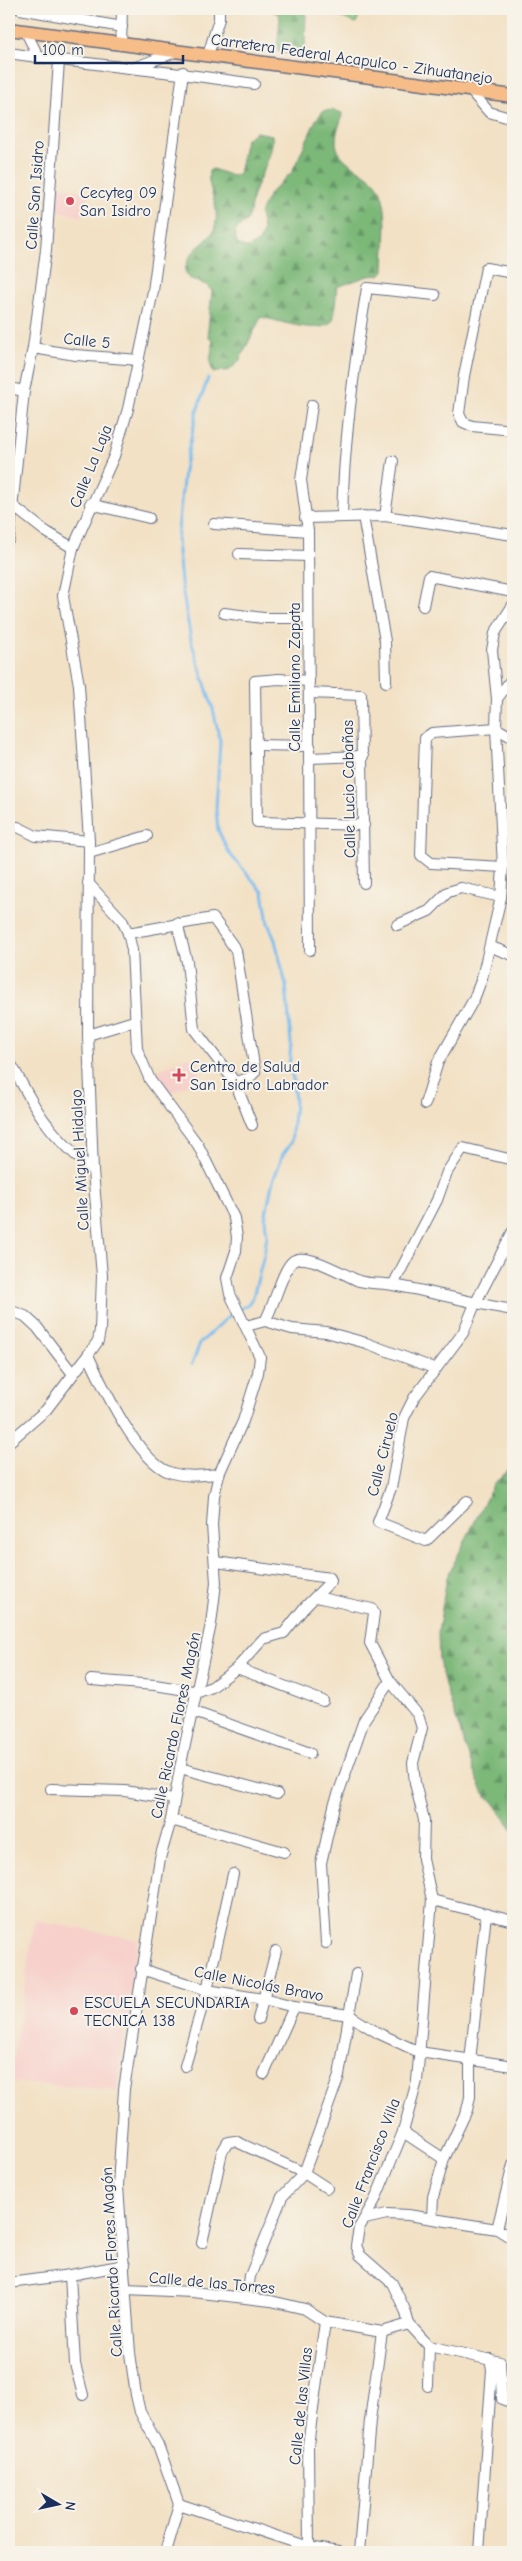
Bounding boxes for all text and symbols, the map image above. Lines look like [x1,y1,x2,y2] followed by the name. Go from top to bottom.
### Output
[210,30,494,88] street label: Carretera Federal Acapulco - Zihuatanejo
[35,32,182,64] scale bar
[42,41,84,59] text: 100 m
[22,140,48,250] street label: Calle San Isidro
[80,184,157,220] place label: Cecyteg 09 San Isidro
[64,195,76,207] marker: Cecyteg 09 San Isidro
[63,330,111,352] street label: Calle 5
[66,422,116,510] street label: Calle La Laja
[286,602,304,752] street label: Calle Emiliano Zapata
[339,719,359,858] street label: Calle Lucio Cabañas
[190,1058,329,1094] place label: Centro de Salud San Isidro Labrador
[172,1068,186,1082] marker: Centro de Salud San Isidro Labrador
[67,1089,93,1231] street label: Calle Miguel Hidalgo
[364,1410,402,1498] street label: Calle Ciruelo
[147,1630,205,1820] street label: Calle Ricardo Flores Magón
[192,1963,325,2005] street label: Calle Nicolás Bravo
[84,1994,250,2030] place label: ESCUELA SECUNDARIA TECNICA 138
[68,2005,80,2017] marker: ESCUELA SECUNDARIA TECNICA 138
[338,2096,404,2231] street label: Calle Francisco Villa
[98,2166,126,2358] street label: Calle Ricardo Flores Magón
[148,2269,276,2298] street label: Calle de las Torres
[286,2346,316,2466] street label: Calle de las Villas
[32,2478,82,2528] north arrow
[61,2500,79,2512] text: N

